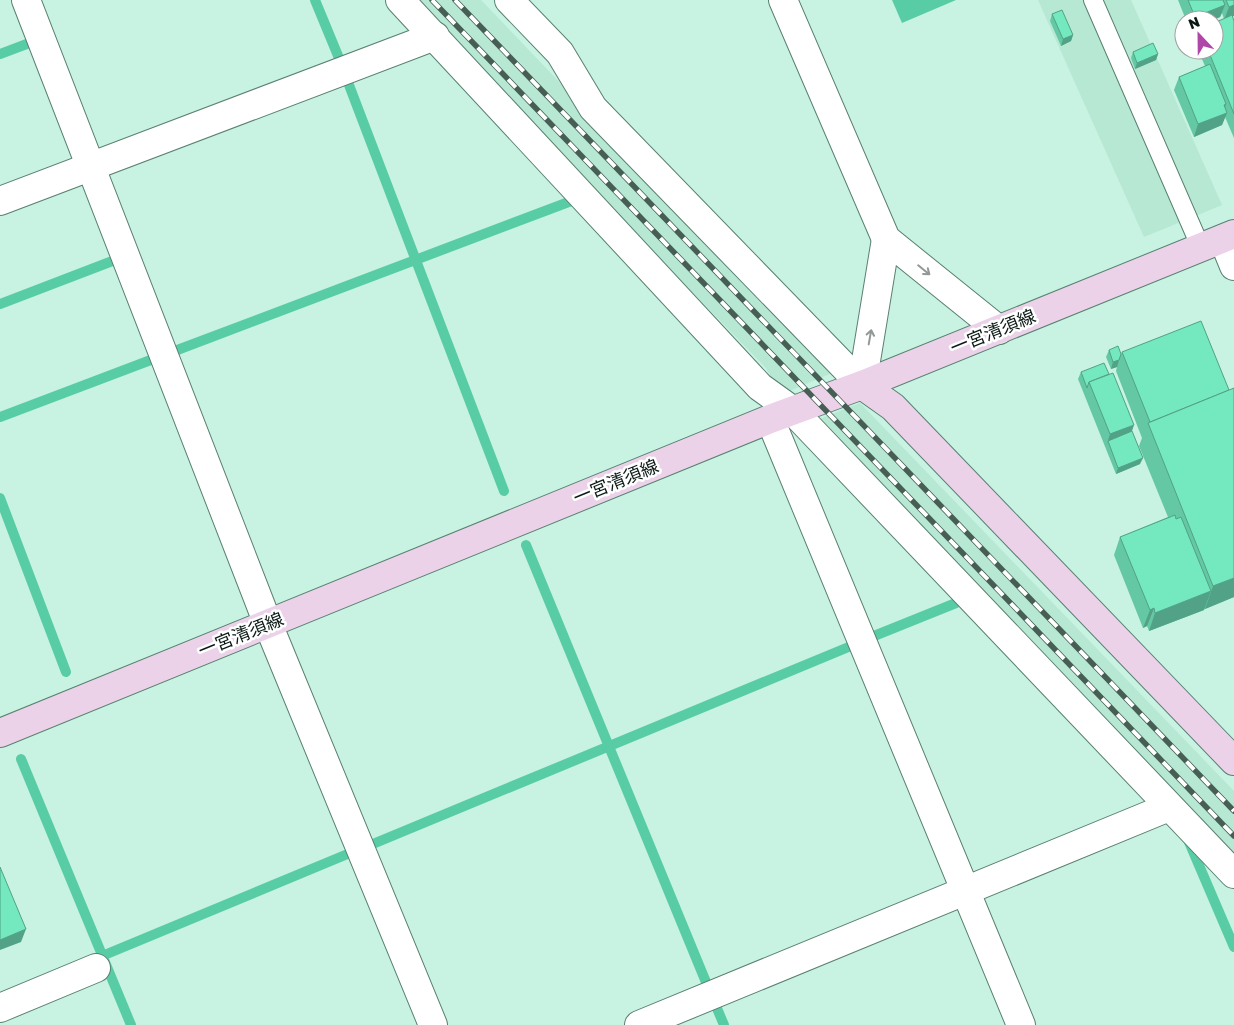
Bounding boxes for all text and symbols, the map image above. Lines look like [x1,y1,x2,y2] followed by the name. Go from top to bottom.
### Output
[1174,10,1224,60] north arrow
[1186,13,1202,32] text: N
[917,264,930,275] one-way arrow
[947,304,1038,358] street label: 一宮清須線
[865,329,875,345] one-way arrow
[570,454,661,508] street label: 一宮清須線
[195,607,286,661] street label: 一宮清須線

